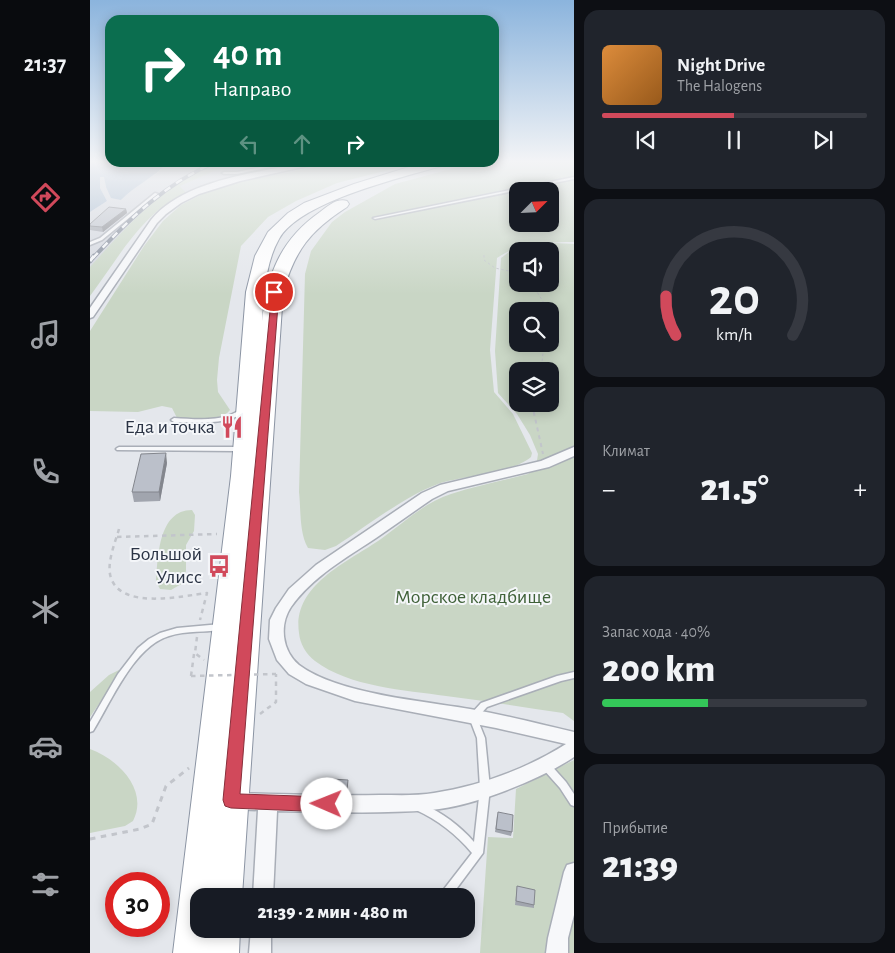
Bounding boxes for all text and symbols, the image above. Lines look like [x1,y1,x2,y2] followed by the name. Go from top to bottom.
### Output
[130,35,195,100] icon: right
[213,37,282,72] text: 40 m
[24,53,66,75] text: 21:37
[677,56,765,75] text: Night Drive
[213,78,291,100] text: Направо
[677,78,762,94] text: The Halogens
[632,126,660,154] icon: previous
[720,126,748,154] icon: pause
[809,126,837,154] icon: next
[235,130,263,158] icon: left
[288,130,316,158] icon: ahead
[341,130,369,158] icon: right
[28,180,63,215] icon: directions
[509,182,559,232] north arrow
[509,182,559,412] map controls
[509,242,559,292] button: sound
[253,271,295,313] pin
[709,272,760,324] text: 20
[260,278,288,306] icon: arrive
[509,302,559,352] button: search
[28,317,63,352] icon: music
[716,326,753,344] text: km/h
[509,362,559,412] button: layers
[219,414,245,440] restaurant icon: Еда и точка
[124,417,215,437] place label: Еда и точка
[602,443,650,459] text: Климат
[28,454,63,489] icon: phone
[700,470,769,508] text: 21.5°
[602,476,615,504] text: −
[854,476,867,504] text: +
[129,544,202,587] place label: Большой Улисс
[206,553,232,579] bus stop icon: Большой Улисс
[395,587,551,607] park label: Морское кладбище
[28,592,63,627] icon: climate
[602,624,710,640] text: Запас хода · 40%
[602,651,715,689] text: 200 km
[28,729,63,764] icon: car
[300,777,352,829] position arrow
[602,820,668,836] text: Прибытие
[602,847,678,885] text: 21:39
[28,867,63,902] icon: filters
[105,872,170,937] speed limit sign: 30
[257,903,408,922] text: 21:39 · 2 мин · 480 m

